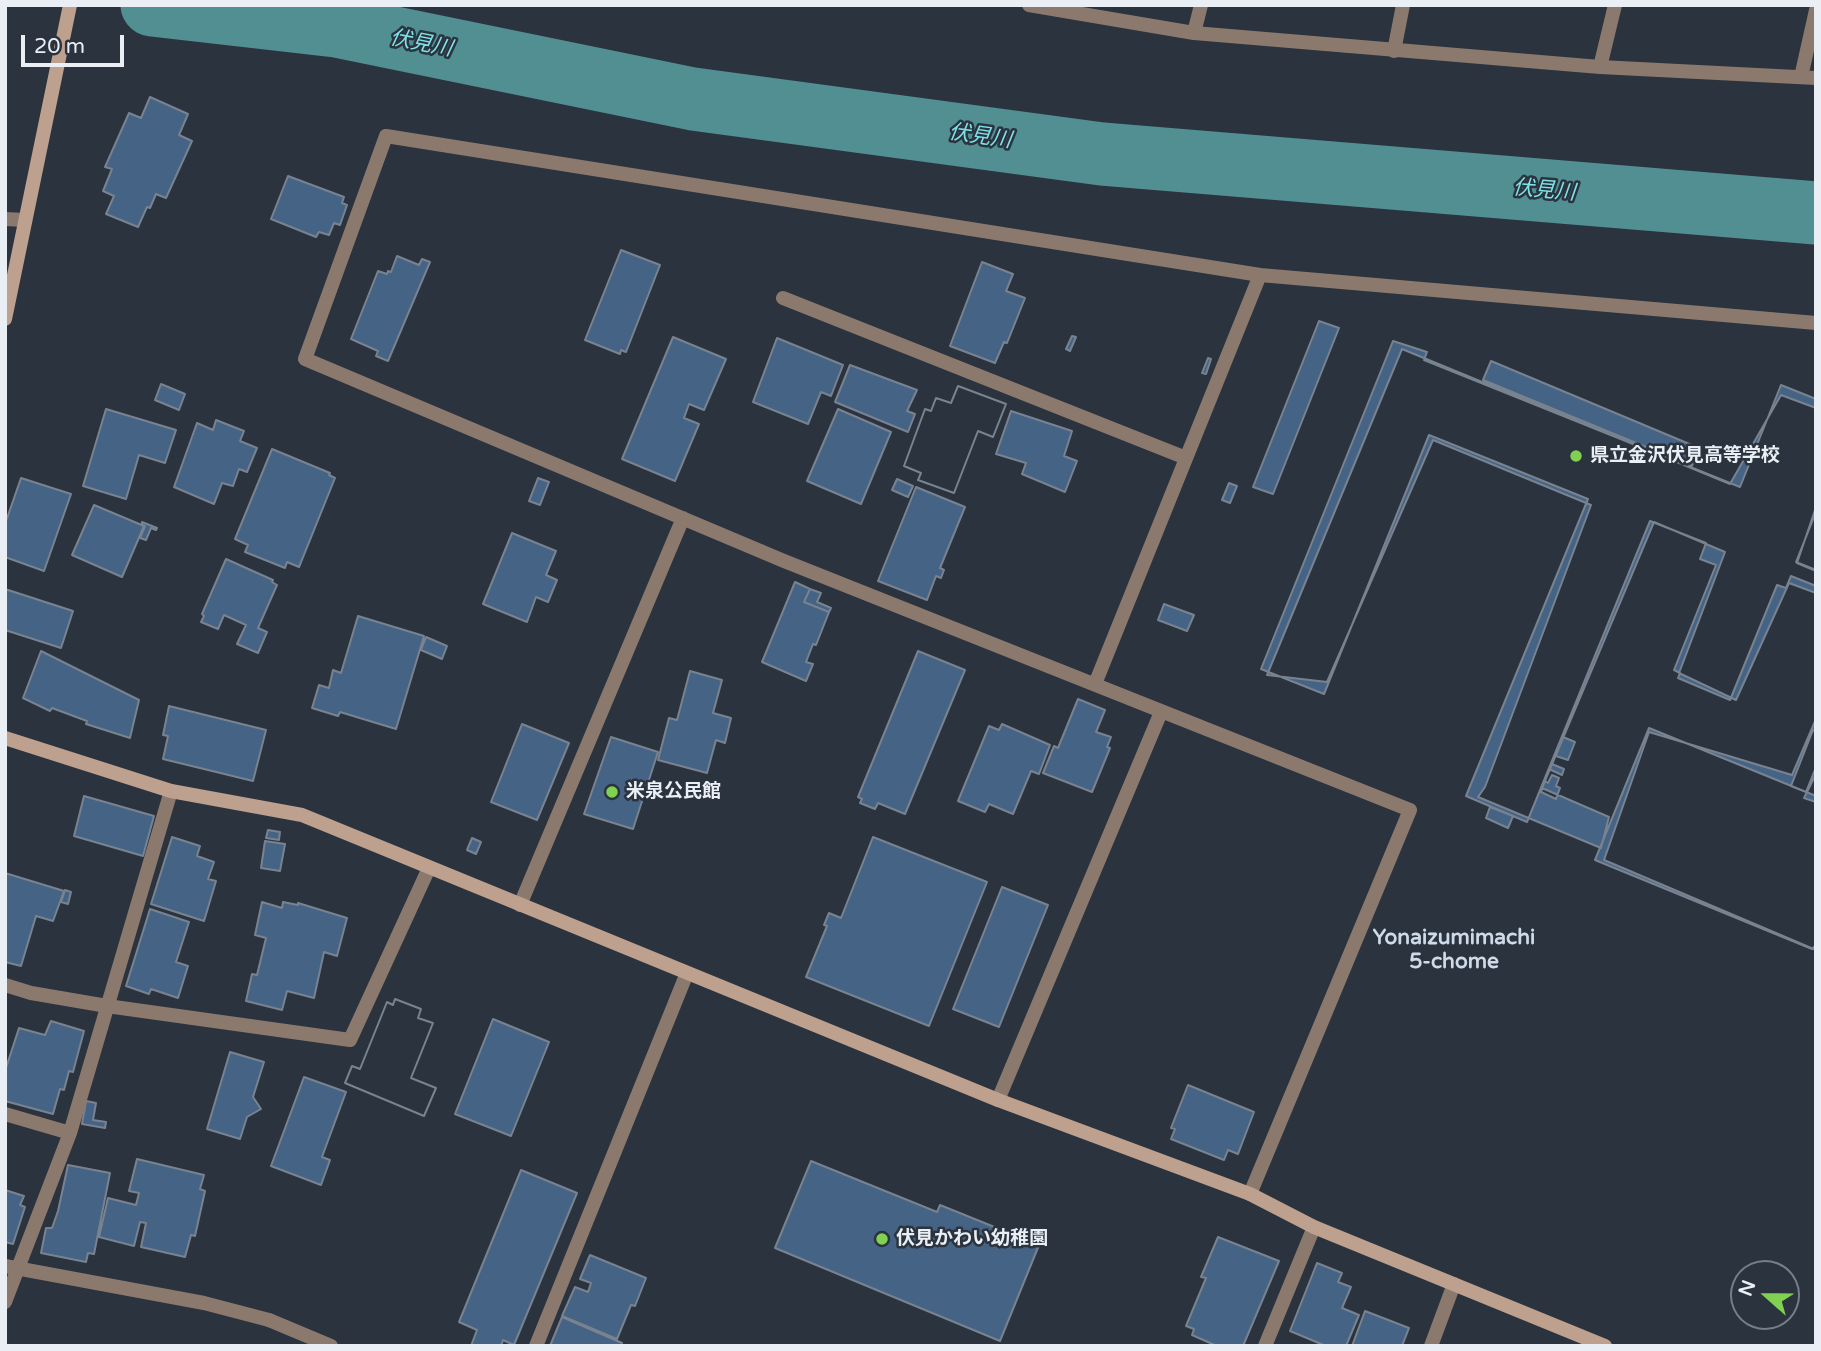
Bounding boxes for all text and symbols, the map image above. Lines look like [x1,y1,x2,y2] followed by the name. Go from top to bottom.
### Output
[24,21,128,65] scale bar
[388,26,454,62] water label: 伏見川
[34,34,85,59] text: 20 m
[947,120,1013,154] water label: 伏見川
[1512,176,1576,206] water label: 伏見川
[1590,445,1780,467] place label: 県立金沢伏見高等学校
[1568,448,1584,464] marker: 県立金沢伏見高等学校
[626,781,721,803] place label: 米泉公民館
[604,784,620,800] marker: 米泉公民館
[1373,925,1535,975] district label: Yonaizumimachi 5-chome
[896,1228,1048,1250] place label: 伏見かわい幼稚園
[874,1231,890,1247] marker: 伏見かわい幼稚園
[1730,1260,1800,1330] north arrow
[1734,1277,1760,1299] text: N

